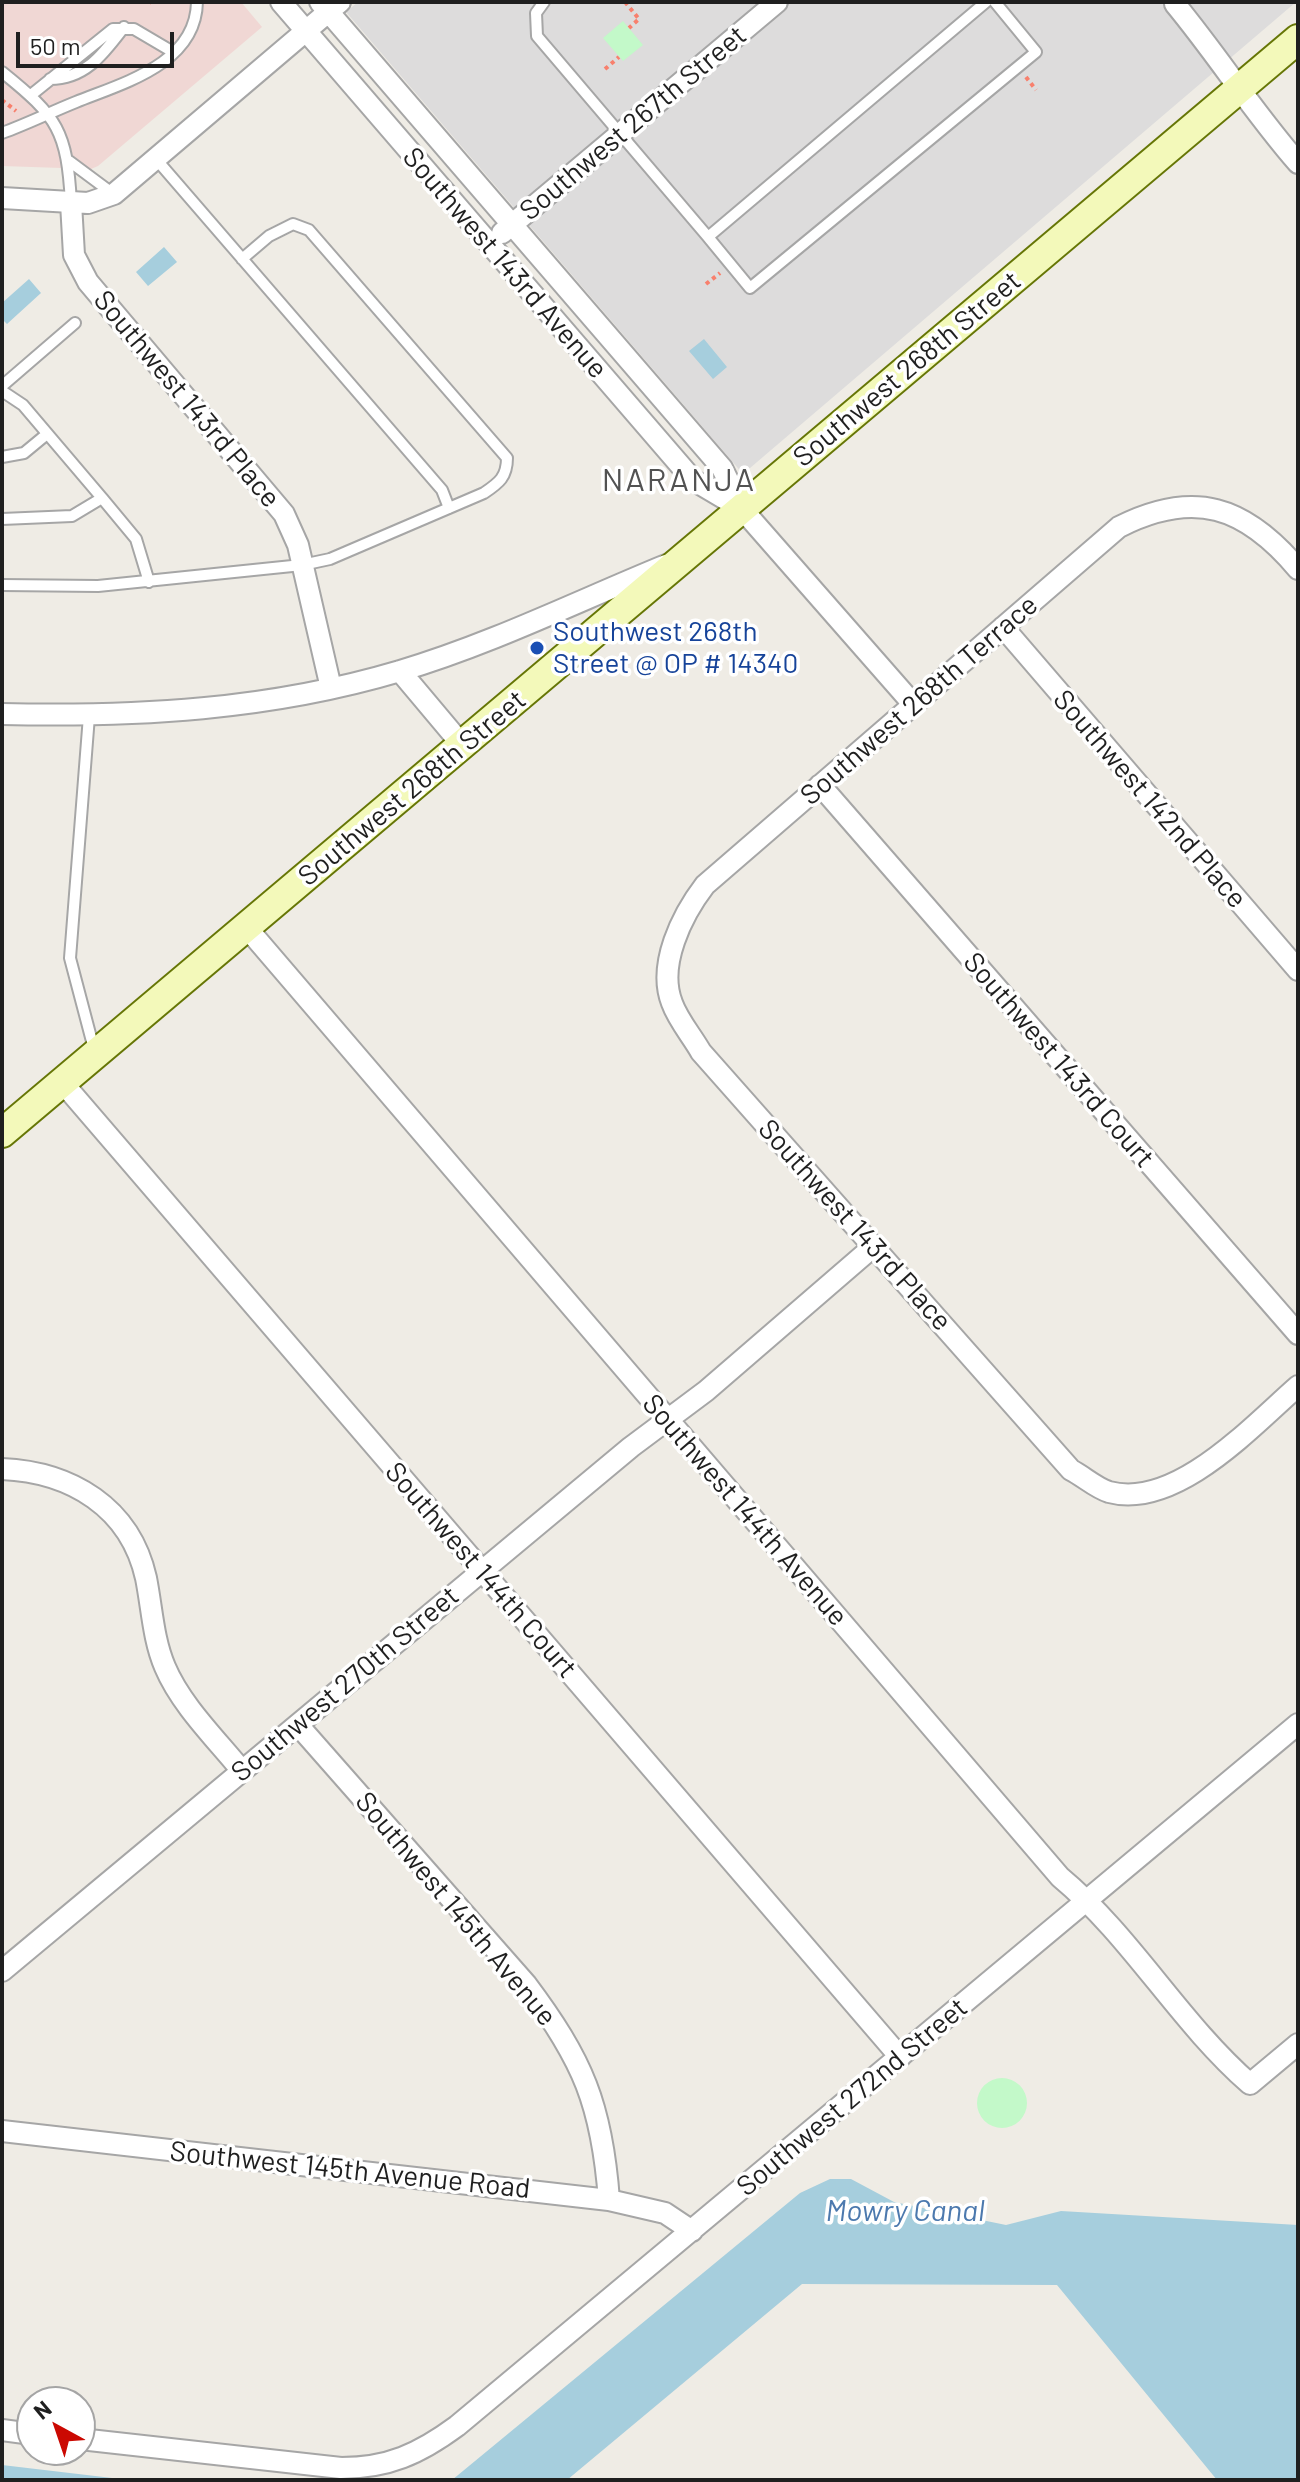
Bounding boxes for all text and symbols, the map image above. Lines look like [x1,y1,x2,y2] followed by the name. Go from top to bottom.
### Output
[20,16,178,66] scale bar
[513,18,753,228] street label: Southwest 267th Street
[30,31,81,60] text: 50 m
[396,141,614,385] street label: Southwest 143rd Avenue
[786,264,1028,474] street label: Southwest 268th Street
[87,284,287,514] street label: Southwest 143rd Place
[602,461,756,499] district label: NARANJA
[794,588,1044,812] street label: Southwest 268th Terrace
[553,615,798,681] place label: Southwest 268th Street @ OP # 14340
[528,639,546,657] marker: Southwest 268th Street @ OP # 14340
[291,683,533,893] street label: Southwest 268th Street
[1046,683,1254,915] street label: Southwest 142nd Place
[956,946,1162,1174] street label: Southwest 143rd Court
[751,1112,959,1338] street label: Southwest 143rd Place
[635,1387,855,1633] street label: Southwest 144th Avenue
[378,1455,584,1685] street label: Southwest 144th Court
[224,1579,466,1789] street label: Southwest 270th Street
[348,1785,564,2033] street label: Southwest 145th Avenue
[730,1991,974,2203] street label: Southwest 272nd Street
[168,2134,532,2206] street label: Southwest 145th Avenue Road
[825,2193,985,2229] water label: Mowry Canal
[16,2386,96,2466] north arrow
[28,2394,56,2424] text: N

